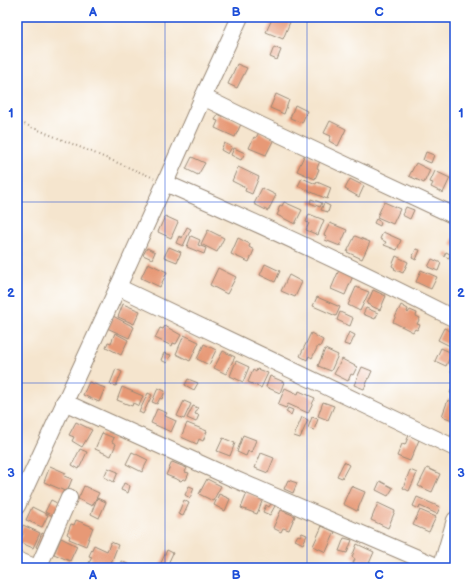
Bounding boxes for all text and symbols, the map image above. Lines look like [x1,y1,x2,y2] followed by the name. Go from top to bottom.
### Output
[88,4,97,20] text: A
[231,4,241,20] text: B
[374,4,384,20] text: C
[8,105,14,121] text: 1
[458,105,464,121] text: 1
[7,285,15,301] text: 2
[457,285,465,301] text: 2
[7,465,15,481] text: 3
[457,465,465,481] text: 3
[88,567,97,583] text: A
[231,567,241,583] text: B
[374,567,384,583] text: C

